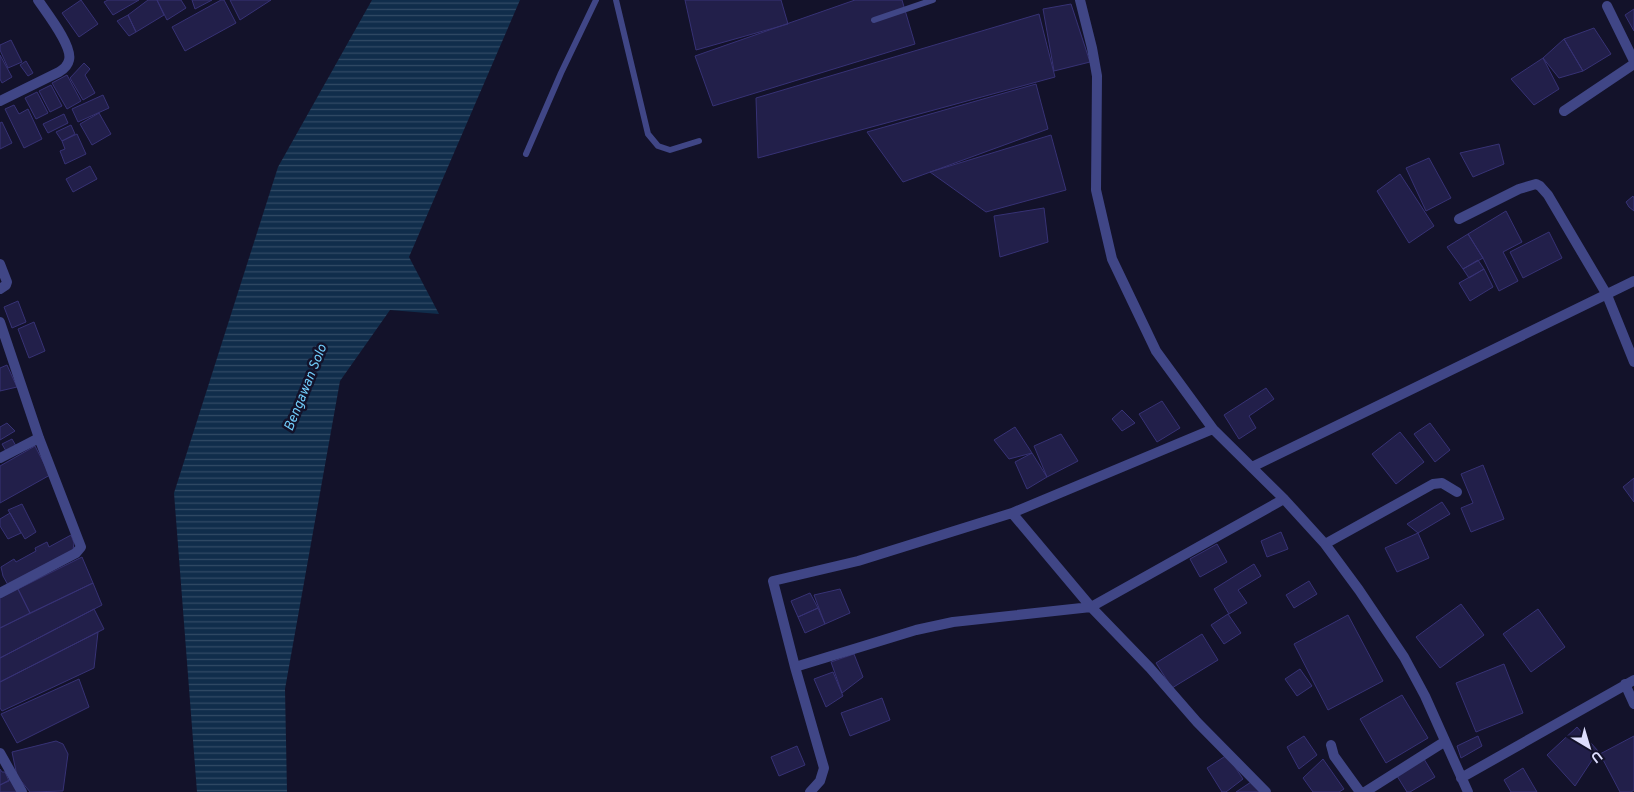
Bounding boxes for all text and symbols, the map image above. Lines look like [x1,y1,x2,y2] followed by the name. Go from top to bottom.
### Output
[281,342,331,434] water label: Bengawan Solo
[1564,722,1614,772] north arrow
[1587,746,1605,766] text: U

